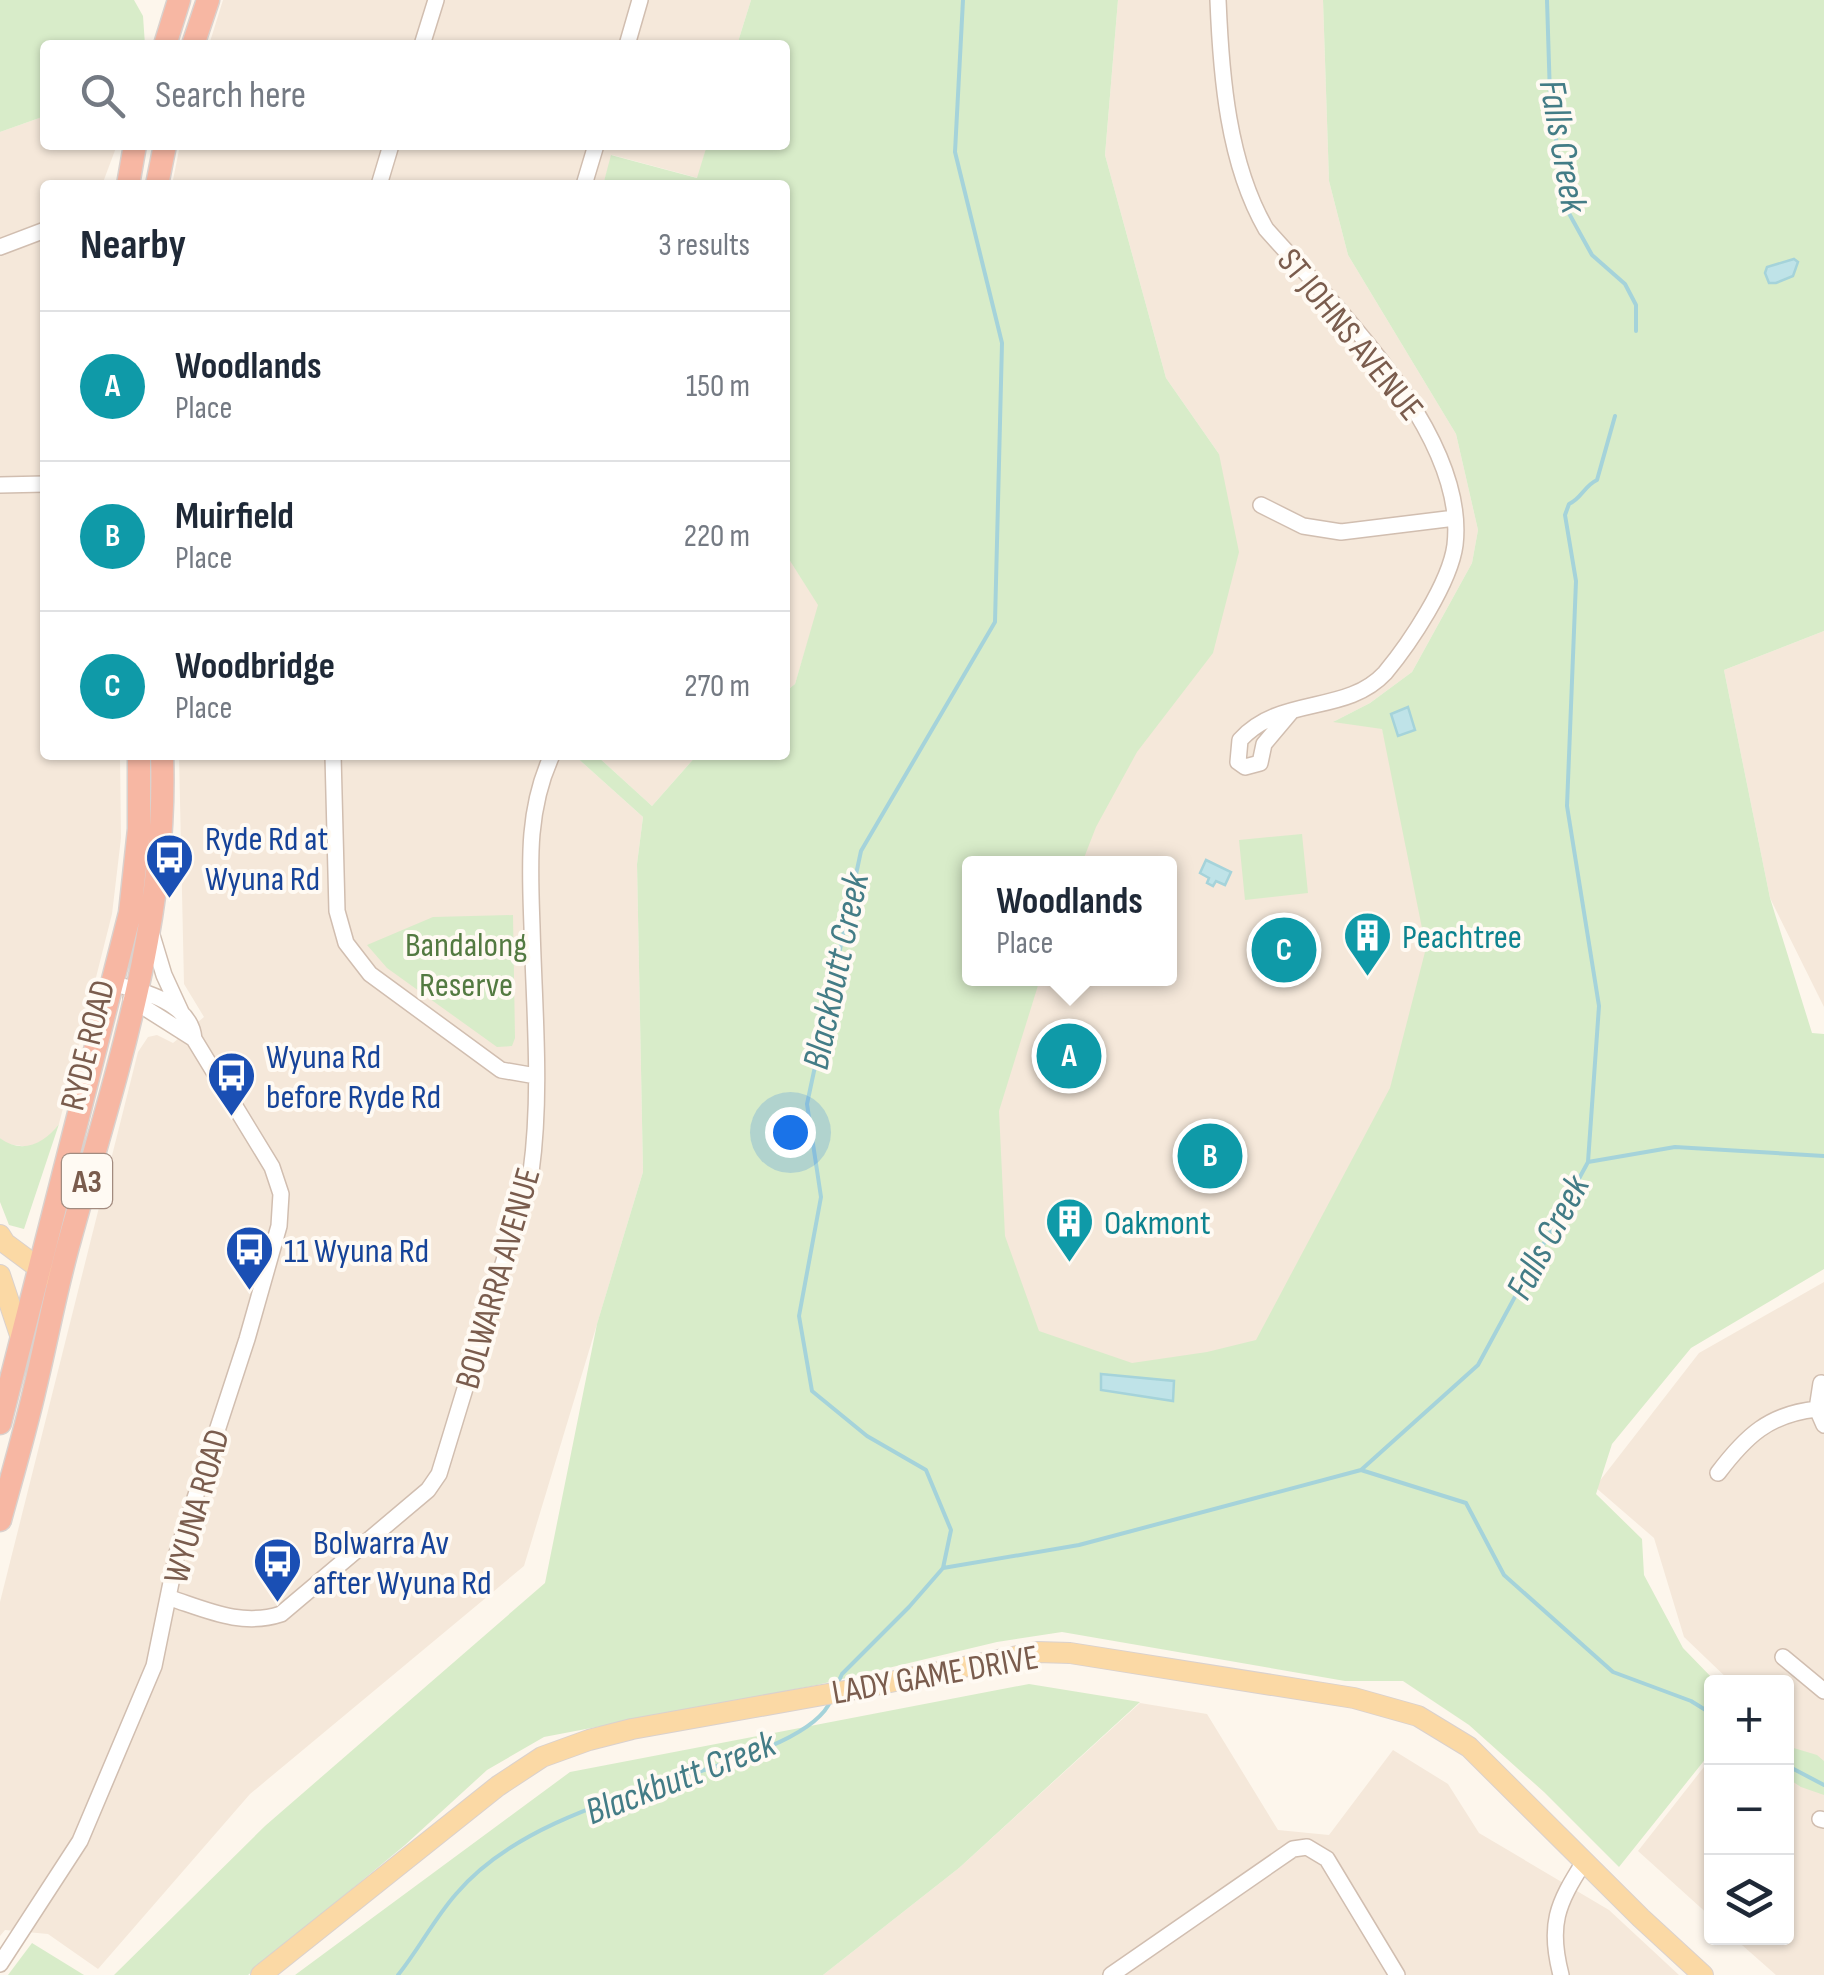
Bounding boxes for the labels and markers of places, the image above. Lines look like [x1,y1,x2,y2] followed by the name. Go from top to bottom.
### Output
[205,818,328,901] place label: Ryde Rd at Wyuna Rd
[144,832,196,900] bus stop icon: Ryde Rd at Wyuna Rd
[1341,910,1393,978] building icon: Peachtree
[1252,912,1316,988] pin: C
[1402,916,1522,959] place label: Peachtree
[1036,1018,1102,1094] pin: A
[266,1036,441,1119] place label: Wyuna Rd before Ryde Rd
[205,1050,257,1118] bus stop icon: Wyuna Rd before Ryde Rd
[1178,1118,1242,1194] pin: B
[1043,1196,1095,1264] building icon: Oakmont
[1104,1202,1211,1245] place label: Oakmont
[223,1224,275,1292] bus stop icon: 11 Wyuna Rd
[284,1230,429,1273] place label: 11 Wyuna Rd
[313,1522,492,1605] place label: Bolwarra Av after Wyuna Rd
[252,1536,304,1604] bus stop icon: Bolwarra Av after Wyuna Rd

